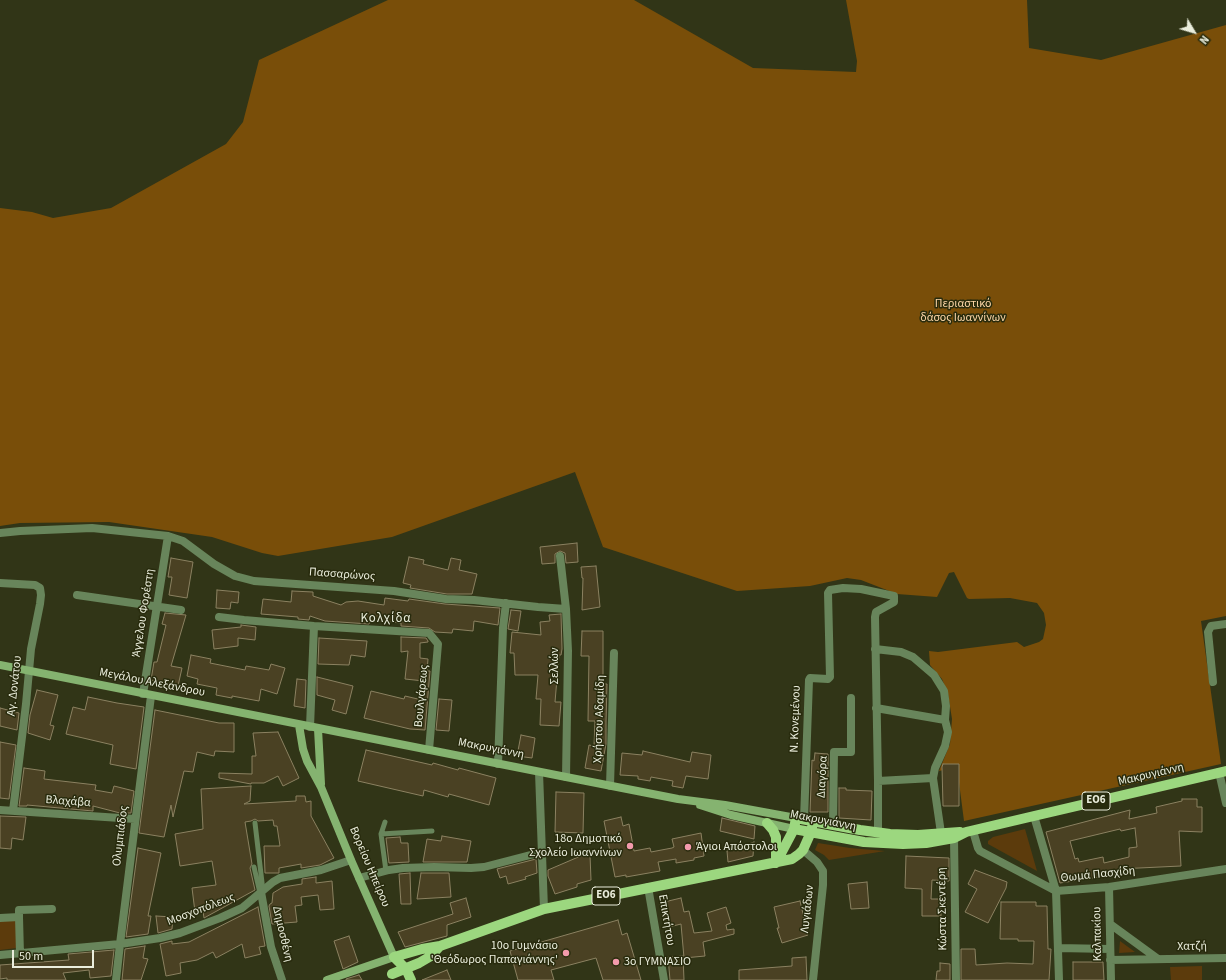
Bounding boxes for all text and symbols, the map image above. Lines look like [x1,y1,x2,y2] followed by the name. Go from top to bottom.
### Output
[1174,12,1214,52] north arrow
[1196,32,1212,47] text: N
[920,297,1006,325] park label: Περιαστικό δάσος Ιωαννίνων
[308,566,376,584] street label: Πασσαρώνος
[130,568,158,658] street label: Άγγελου Φορέστη
[360,611,412,627] district label: Κολχίδα
[548,648,562,684] street label: Σελλών
[5,655,25,717] street label: Αγ. Δονάτου
[412,664,432,728] street label: Βουλγάρεως
[98,666,206,700] street label: Μεγάλου Αλεξάνδρου
[591,675,609,763] street label: Χρήστου Αδαμίδη
[788,685,804,753] street label: Ν. Κονεμένου
[457,736,525,762] street label: Μακρυγιάννη
[815,756,831,798] street label: Διαγόρα
[1117,760,1185,790] street label: Μακρυγιάννη
[1082,792,1110,810] road number: ΕΟ6
[45,793,91,811] street label: Βλαχάβα
[110,805,132,867] street label: Ολυμπιάδος
[789,808,857,834] street label: Μακρυγιάννη
[346,825,392,909] street label: Βορείου Ηπείρου
[529,832,622,860] place label: 18ο Δημοτικό Σχολείο Ιωαννίνων
[696,840,777,854] place label: Άγιοι Απόστολοι
[625,841,635,851] marker: 18ο Δημοτικό Σχολείο Ιωαννίνων
[683,842,693,852] marker: Άγιοι Απόστολοι
[1060,864,1136,886] street label: Θωμά Πασχίδη
[935,867,951,951] street label: Κώστα Σκεντέρη
[798,884,818,934] street label: Λυγιάδων
[592,887,620,905] road number: ΕΟ6
[165,890,237,930] street label: Μοσχοπόλεως
[654,893,678,947] street label: Επικτήτου
[269,905,295,963] street label: Δημοσθένη
[1090,907,1106,961] street label: Καλπακίου
[431,939,558,967] place label: 10ο Γυμνάσιο 'Θεόδωρος Παπαγιάννης'
[1177,940,1207,954] street label: Χατζή
[14,942,96,968] scale bar
[19,948,43,965] text: 50 m
[561,948,571,958] marker: 10ο Γυμνάσιο 'Θεόδωρος Παπαγιάννης'
[624,955,691,969] place label: 3ο ΓΥΜΝΑΣΙΟ
[611,957,621,967] marker: 3ο ΓΥΜΝΑΣΙΟ

